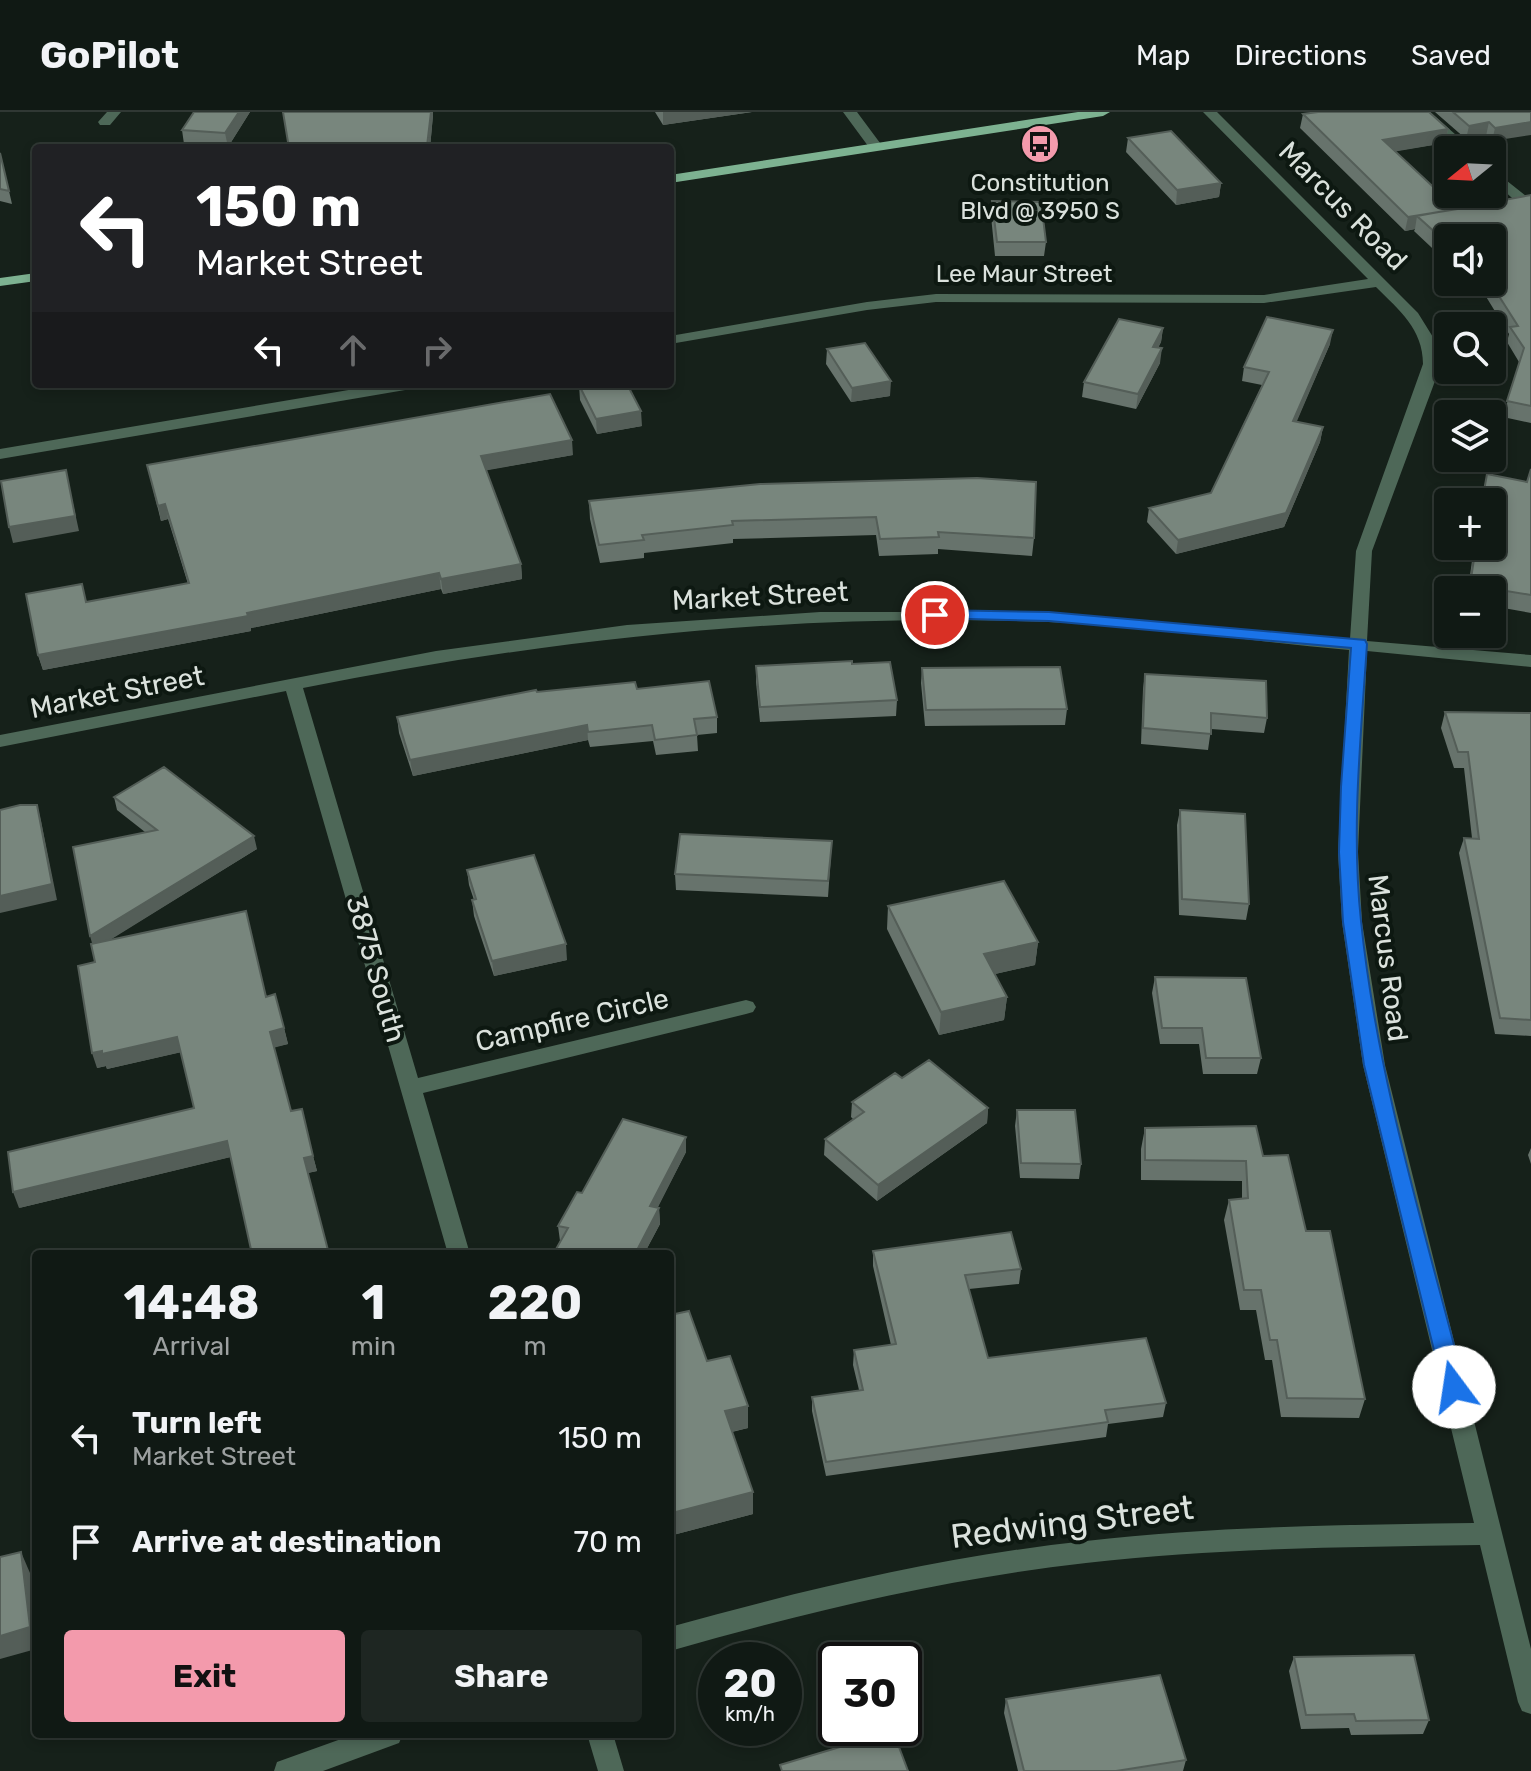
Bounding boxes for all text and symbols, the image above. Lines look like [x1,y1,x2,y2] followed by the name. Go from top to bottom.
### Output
[40,32,179,78] text: GoPilot
[1136,39,1190,72] text: Map
[1234,39,1367,72] text: Directions
[1411,39,1491,72] text: Saved
[1019,123,1061,165] bus stop icon: Constitution Blvd @ 3950 S
[1272,135,1414,277] street label: Marcus Road
[1434,136,1506,208] north arrow
[1434,136,1506,648] map controls
[960,169,1120,225] place label: Constitution Blvd @ 3950 S
[196,174,361,240] text: 150 m
[64,176,168,280] icon: left
[1434,224,1506,296] button: sound
[196,241,423,284] text: Market Street
[936,260,1112,288] street label: Lee Maur Street
[1434,312,1506,384] button: search
[247,328,291,372] icon: left
[331,328,375,372] icon: ahead
[415,328,459,372] icon: right
[1434,400,1506,472] button: layers
[1434,488,1506,560] button: +
[671,575,849,617] street label: Market Street
[1434,576,1506,648] button: −
[901,581,969,649] pin
[913,593,957,637] icon: arrive
[27,659,207,725] street label: Market Street
[1361,873,1415,1043] street label: Marcus Road
[339,892,413,1046] street label: 3875 South
[472,982,672,1058] street label: Campfire Circle
[123,1274,259,1331] text: 14:48
[362,1274,385,1331] text: 1
[487,1274,583,1331] text: 220
[152,1331,230,1362] text: Arrival
[351,1331,396,1362] text: min
[523,1331,547,1362] text: m
[1412,1345,1496,1429] position arrow
[132,1405,262,1441] text: Turn left
[64,1416,108,1460] icon: left
[558,1420,642,1456] text: 150 m
[132,1441,296,1472] text: Market Street
[948,1487,1196,1557] street label: Redwing Street
[64,1520,108,1564] icon: arrive
[132,1524,442,1560] text: Arrive at destination
[574,1524,642,1560] text: 70 m
[64,1630,345,1722] button: Exit
[361,1630,642,1722] button: Share
[818,1642,922,1746] speed limit sign: 30
[723,1660,777,1707] text: 20
[725,1702,775,1726] text: km/h

